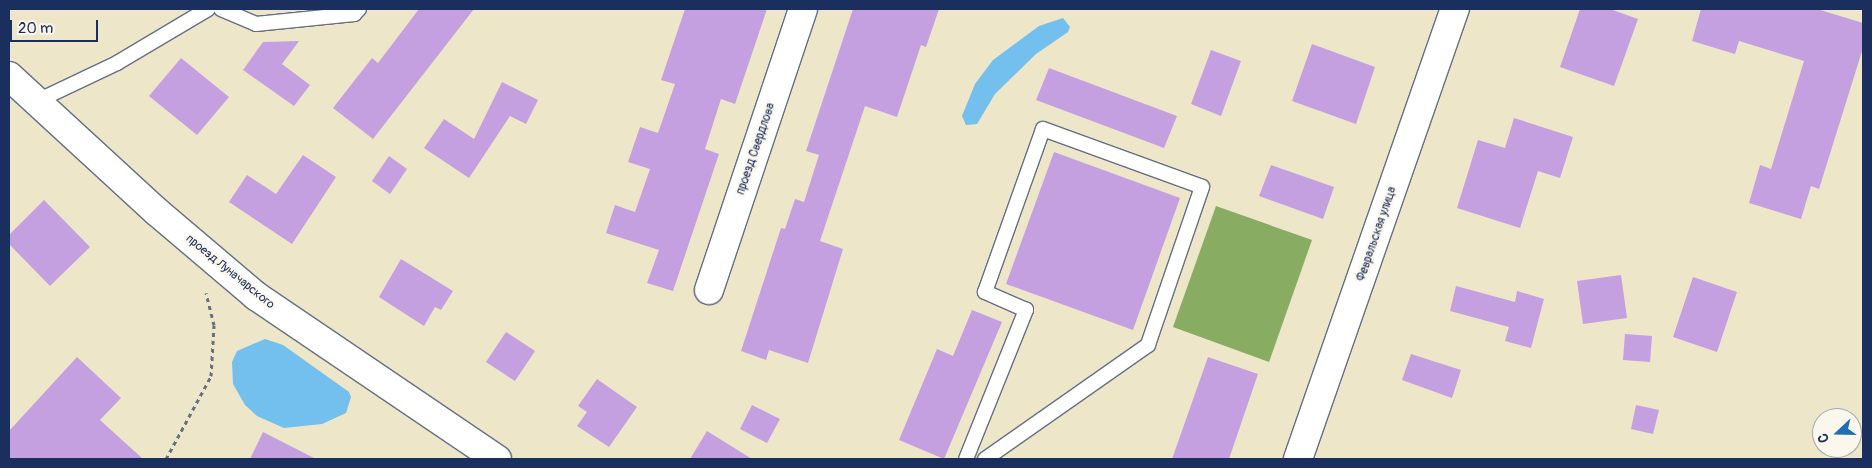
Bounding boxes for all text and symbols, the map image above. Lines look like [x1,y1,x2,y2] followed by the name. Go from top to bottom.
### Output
[12,10,100,42] scale bar
[18,19,53,38] text: 20 m
[734,101,778,197] street label: проезд Свердлова
[1354,185,1400,283] street label: Февральская улица
[183,232,277,312] street label: проезд Луначарского
[1812,408,1862,458] north arrow
[1814,431,1833,445] text: С

